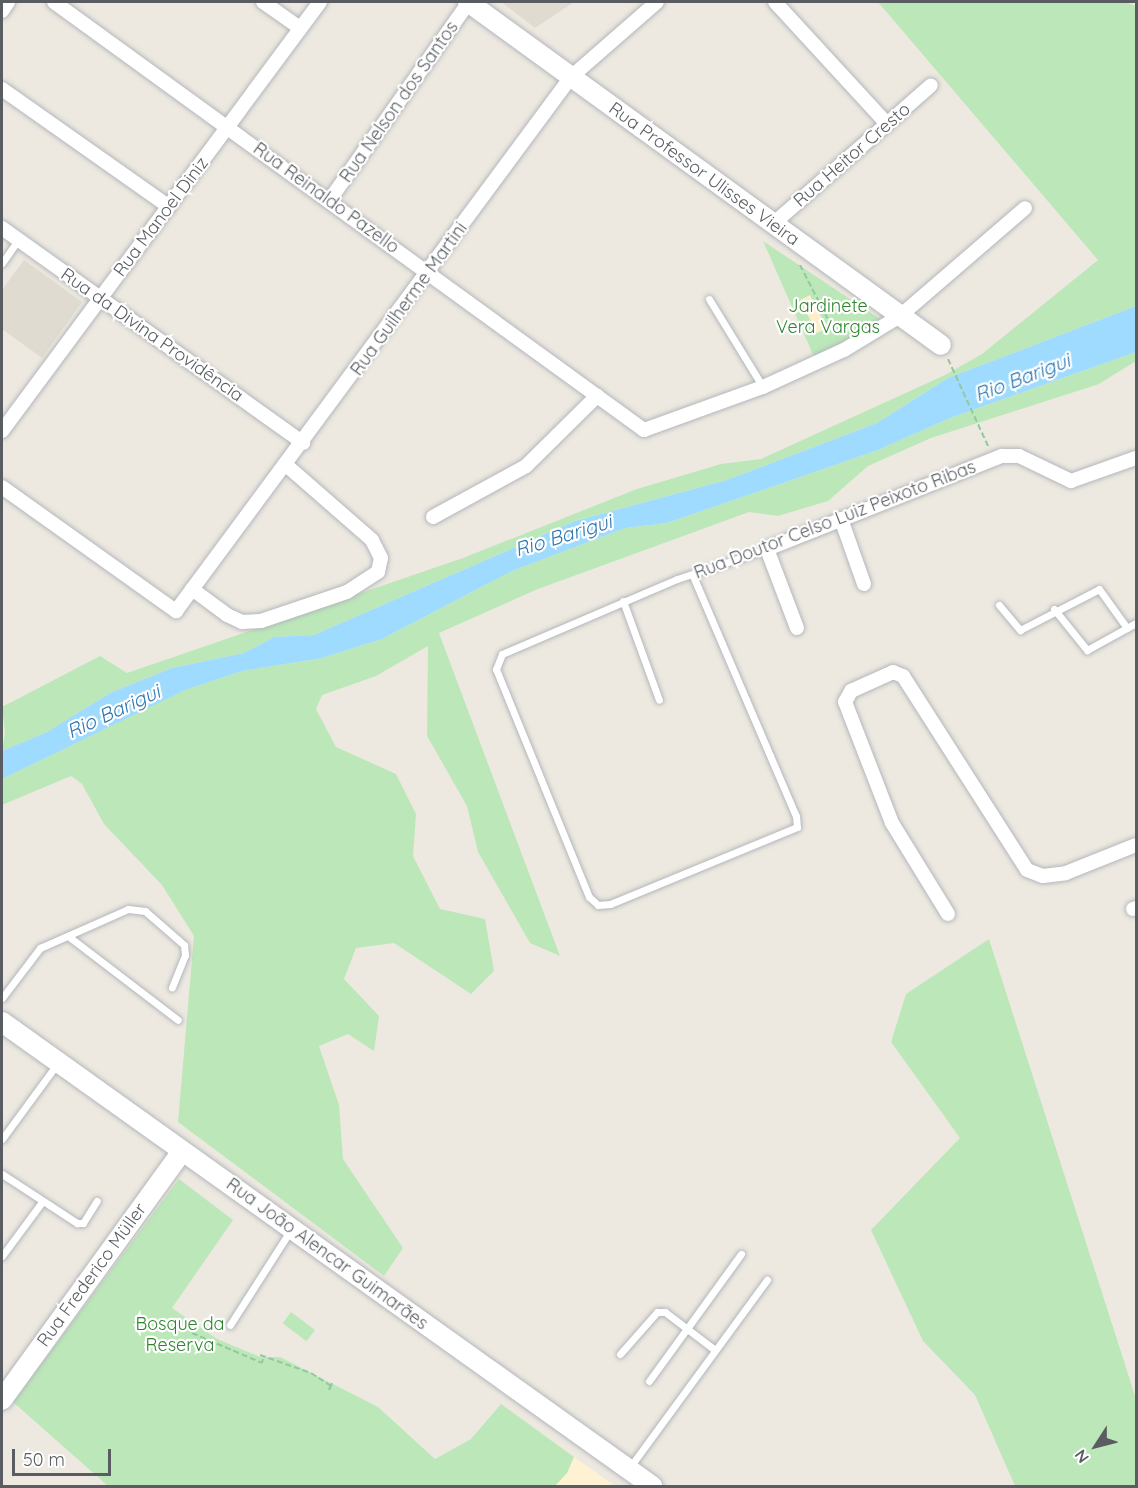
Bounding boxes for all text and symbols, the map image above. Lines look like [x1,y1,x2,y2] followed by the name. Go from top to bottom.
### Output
[335,17,463,187] street label: Rua Nelson dos Santos
[604,98,804,250] street label: Rua Professor Ulisses Vieira
[789,98,915,212] street label: Rua Heitor Cresto
[249,138,403,258] street label: Rua Reinaldo Pazello
[109,153,213,281] street label: Rua Manoel Diniz
[346,218,472,380] street label: Rua Guilherme Martini
[56,264,248,406] street label: Rua da Divina Providência
[776,296,880,338] park label: Jardinete Vera Vargas
[971,348,1073,406] water label: Rio Barigui
[691,456,979,584] street label: Rua Doutor Celso Luiz Peixoto Ribas
[512,509,614,561] water label: Rio Barigui
[62,679,164,743] water label: Rio Barigui
[222,1173,432,1335] street label: Rua João Alencar Guimarães
[33,1199,151,1351] street label: Rua Frederico Müller
[135,1314,225,1356] park label: Bosque da Reserva
[1066,1416,1126,1476] north arrow
[15,1437,114,1475] scale bar
[1070,1446,1093,1467] text: N
[23,1448,65,1471] text: 50 m

